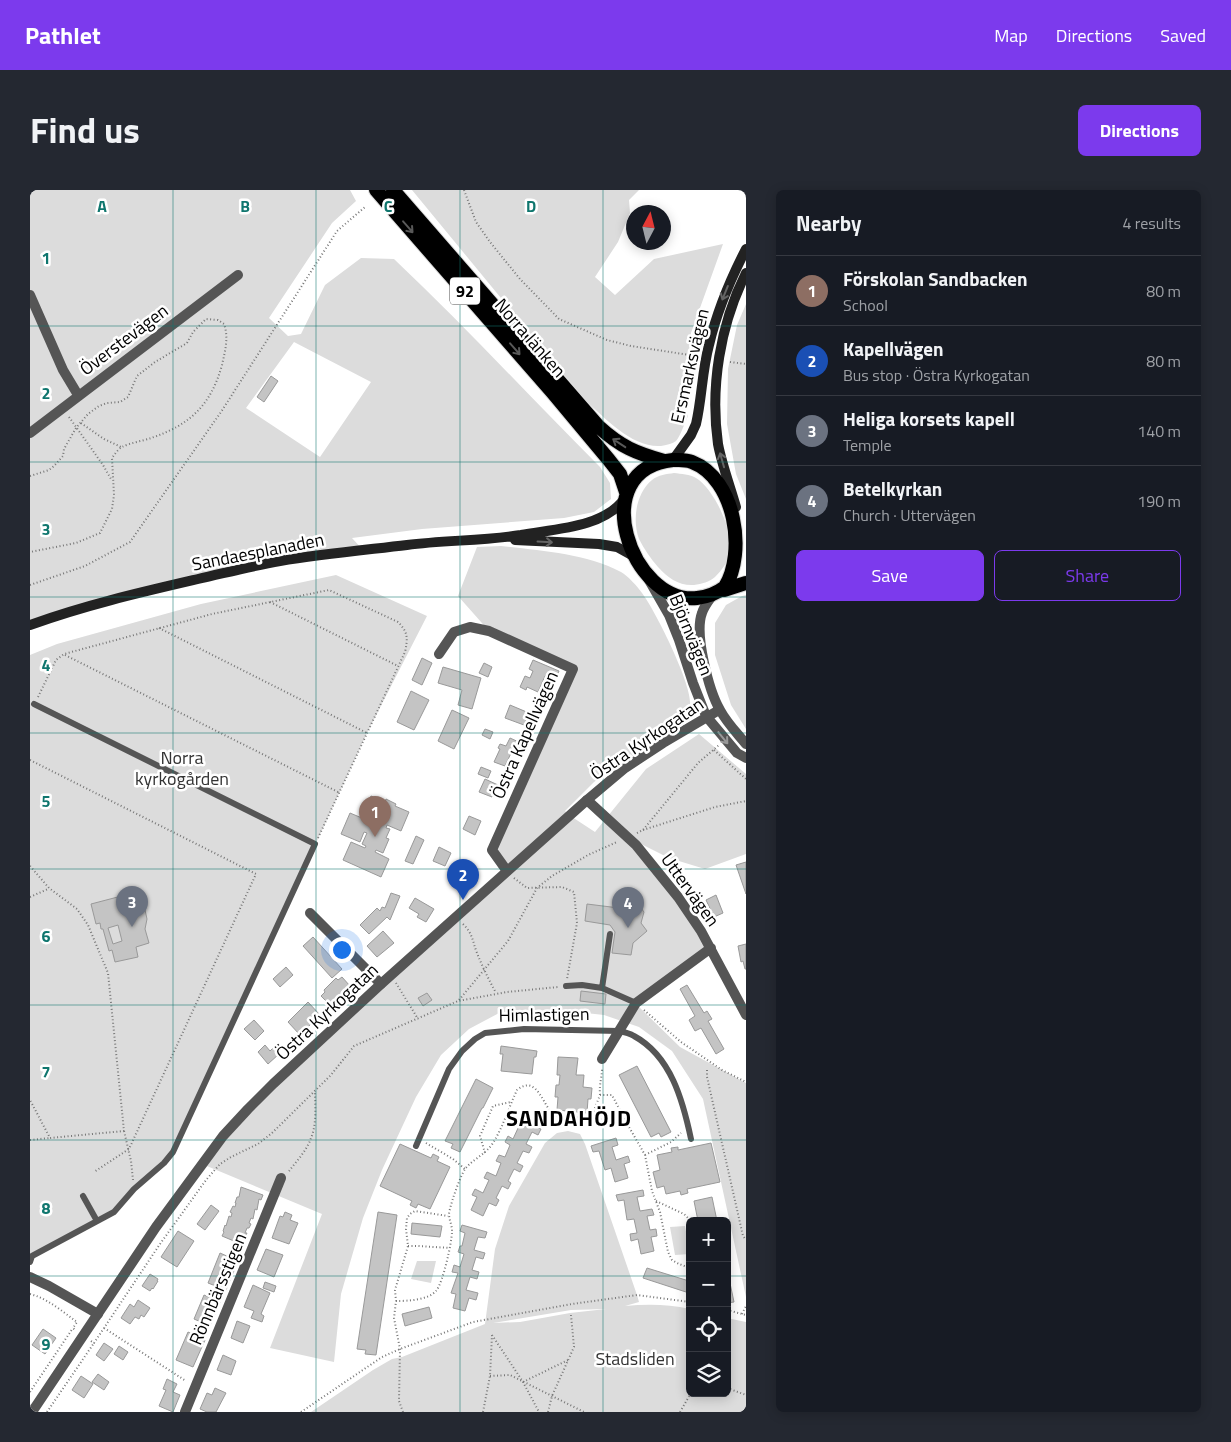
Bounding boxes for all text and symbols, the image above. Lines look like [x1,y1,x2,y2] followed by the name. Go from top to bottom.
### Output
[25,17,101,53] text: Pathlet
[994,22,1028,49] text: Map
[1056,22,1132,49] text: Directions
[1160,22,1206,49] text: Saved
[30,103,140,157] text: Find us
[1078,105,1201,156] button: Directions
[97,194,107,218] text: A
[240,194,250,218] text: B
[384,194,393,218] text: C
[526,194,536,218] text: D
[626,205,671,250] north arrow
[796,207,861,239] text: Nearby
[1122,211,1181,235] text: 4 results
[403,220,414,233] one-way arrow
[42,246,50,270] text: 1
[843,264,1027,293] text: Förskolan Sandbacken
[450,278,480,304] road number: 92
[808,279,816,303] text: 1
[1146,279,1181,303] text: 80 m
[720,285,730,300] one-way arrow
[488,292,572,383] street label: Norra länken
[843,293,888,317] text: School
[74,297,174,382] street label: Överstevägen
[663,306,716,426] street label: Ersmarksvägen
[843,334,944,363] text: Kapellvägen
[509,343,521,356] one-way arrow
[808,349,816,373] text: 2
[1146,349,1181,373] text: 80 m
[843,363,1030,387] text: Bus stop · Östra Kyrkogatan
[42,381,50,405] text: 2
[843,404,1015,433] text: Heliga korsets kapell
[808,419,816,443] text: 3
[1137,419,1181,443] text: 140 m
[843,433,892,457] text: Temple
[612,437,626,448] one-way arrow
[717,452,727,468] one-way arrow
[843,474,942,503] text: Betelkyrkan
[808,489,816,513] text: 4
[1137,489,1181,513] text: 190 m
[843,503,976,527] text: Church · Uttervägen
[42,517,50,541] text: 3
[190,525,326,578] street label: Sandaesplanaden
[537,537,553,546] one-way arrow
[796,550,984,601] button: Save
[994,550,1181,601] button: Share
[663,590,720,680] street label: Björnvägen
[42,653,51,677] text: 4
[484,667,565,803] street label: Östra Kapellvägen
[585,691,709,787] street label: Östra Kyrkogatan
[718,731,729,744] one-way arrow
[135,744,229,792] park label: Norra kyrkogården
[42,789,51,813] text: 5
[359,796,391,837] pin: 1
[654,847,726,932] street label: Uttervägen
[447,859,479,900] pin: 2
[116,886,148,927] pin: 3
[612,887,644,928] pin: 4
[42,924,51,948] text: 6
[329,937,355,963] your location
[269,957,384,1066] street label: Östra Kyrkogatan
[498,1000,590,1029] street label: Himlastigen
[42,1060,50,1084] text: 7
[506,1101,632,1135] district label: SANDAHÖJD
[42,1196,51,1220] text: 8
[686,1217,731,1397] map controls
[686,1217,731,1262] button: +
[182,1229,253,1349] street label: Rönnbärsstigen
[686,1262,731,1307] button: −
[686,1307,731,1352] button: locate
[42,1332,51,1356] text: 9
[595,1345,675,1372] park label: Stadsliden
[686,1352,731,1397] button: layers

